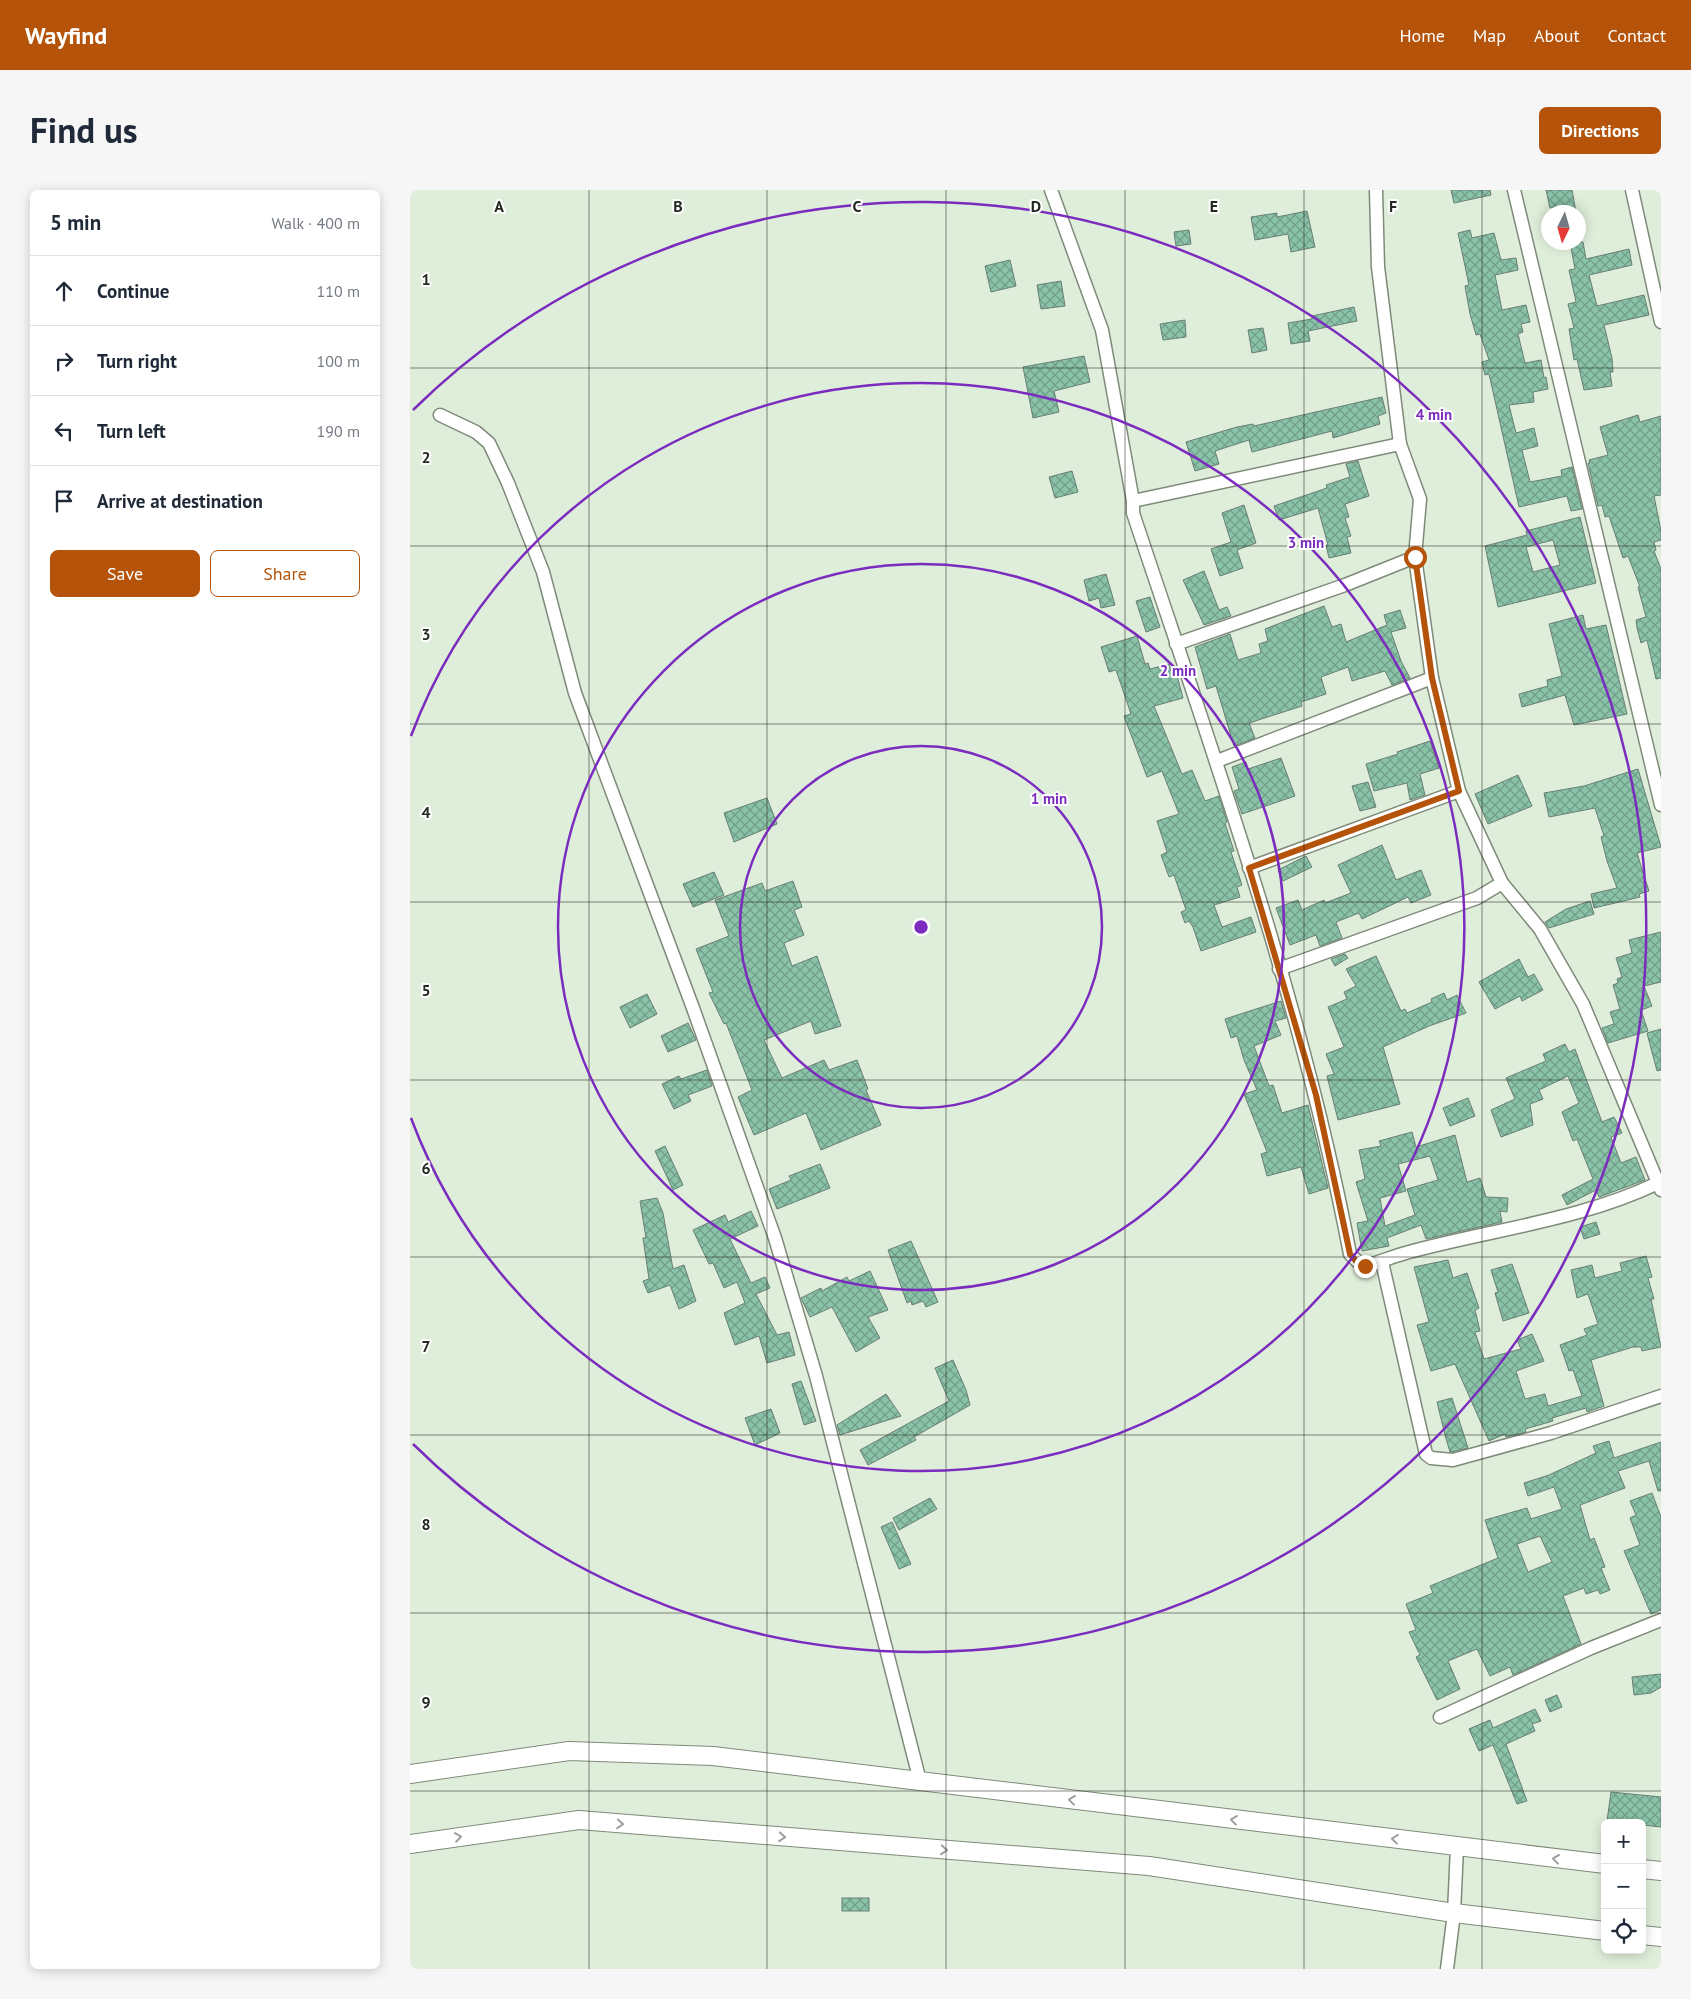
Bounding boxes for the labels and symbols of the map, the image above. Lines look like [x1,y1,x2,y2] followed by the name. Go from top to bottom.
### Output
[494,196,504,216] text: A
[673,196,683,216] text: B
[853,196,862,216] text: C
[1031,196,1041,216] text: D
[1210,196,1218,216] text: E
[1389,196,1397,216] text: F
[1541,205,1586,250] north arrow
[421,269,431,289] text: 1
[1416,405,1452,424] text: 4 min
[421,447,431,467] text: 2
[1288,533,1324,552] text: 3 min
[1404,546,1427,569] route start
[421,624,431,644] text: 3
[1160,661,1196,680] text: 2 min
[1031,789,1067,808] text: 1 min
[421,802,431,822] text: 4
[912,918,930,936] centre of rings
[421,980,431,1000] text: 5
[421,1158,431,1178] text: 6
[1354,1255,1377,1278] route end
[421,1336,431,1356] text: 7
[421,1514,431,1534] text: 8
[421,1692,431,1712] text: 9
[1068,1795,1076,1806] one-way arrow
[1229,1815,1237,1826] one-way arrow
[616,1818,624,1829] one-way arrow
[778,1831,786,1842] one-way arrow
[455,1832,463,1843] one-way arrow
[1391,1834,1399,1845] one-way arrow
[940,1844,948,1855] one-way arrow
[1552,1854,1560,1865] one-way arrow

